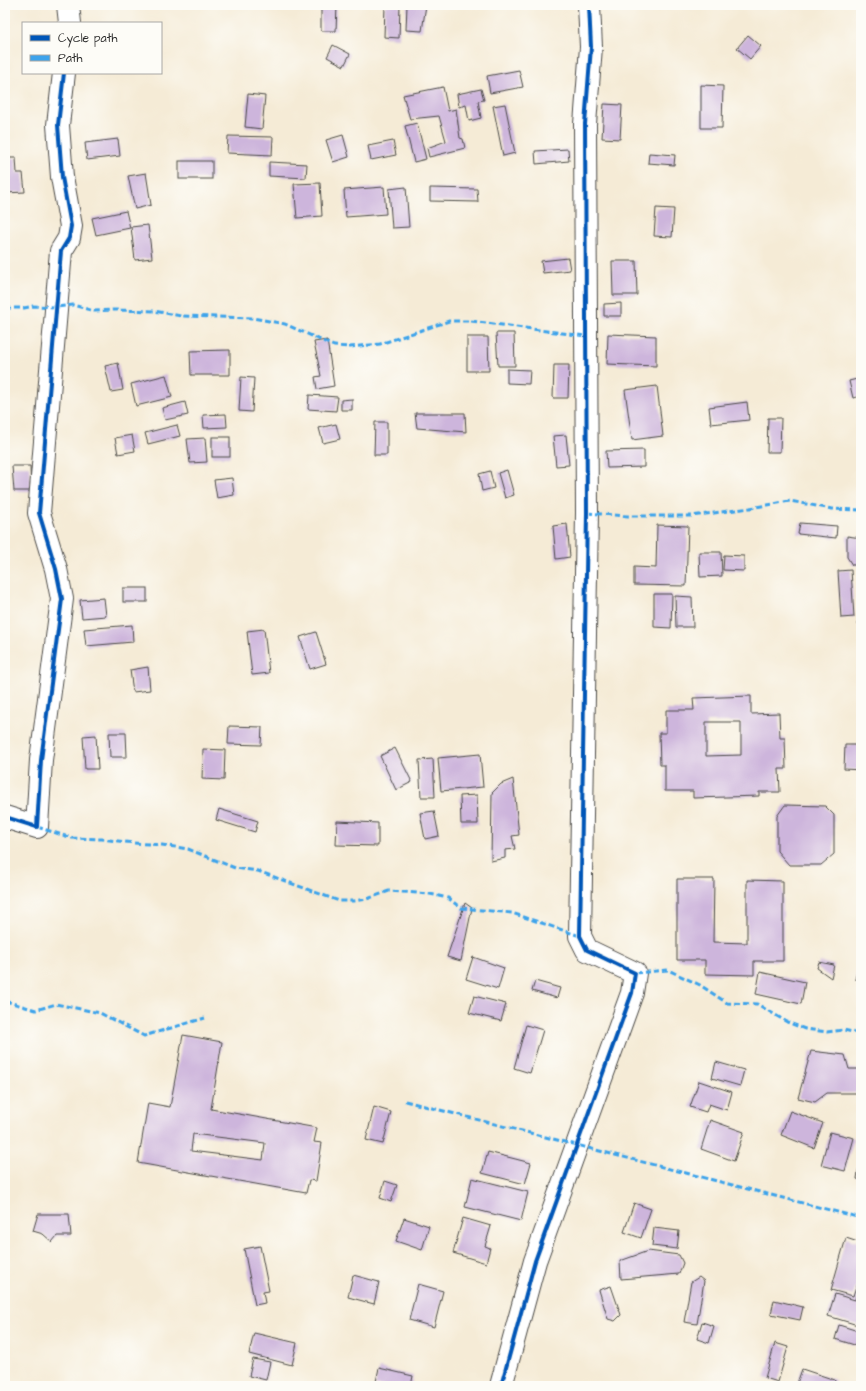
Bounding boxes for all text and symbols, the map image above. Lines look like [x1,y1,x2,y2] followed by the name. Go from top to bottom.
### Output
[22,22,162,74] legend
[58,30,117,48] text: Cycle path
[58,50,83,67] text: Path

